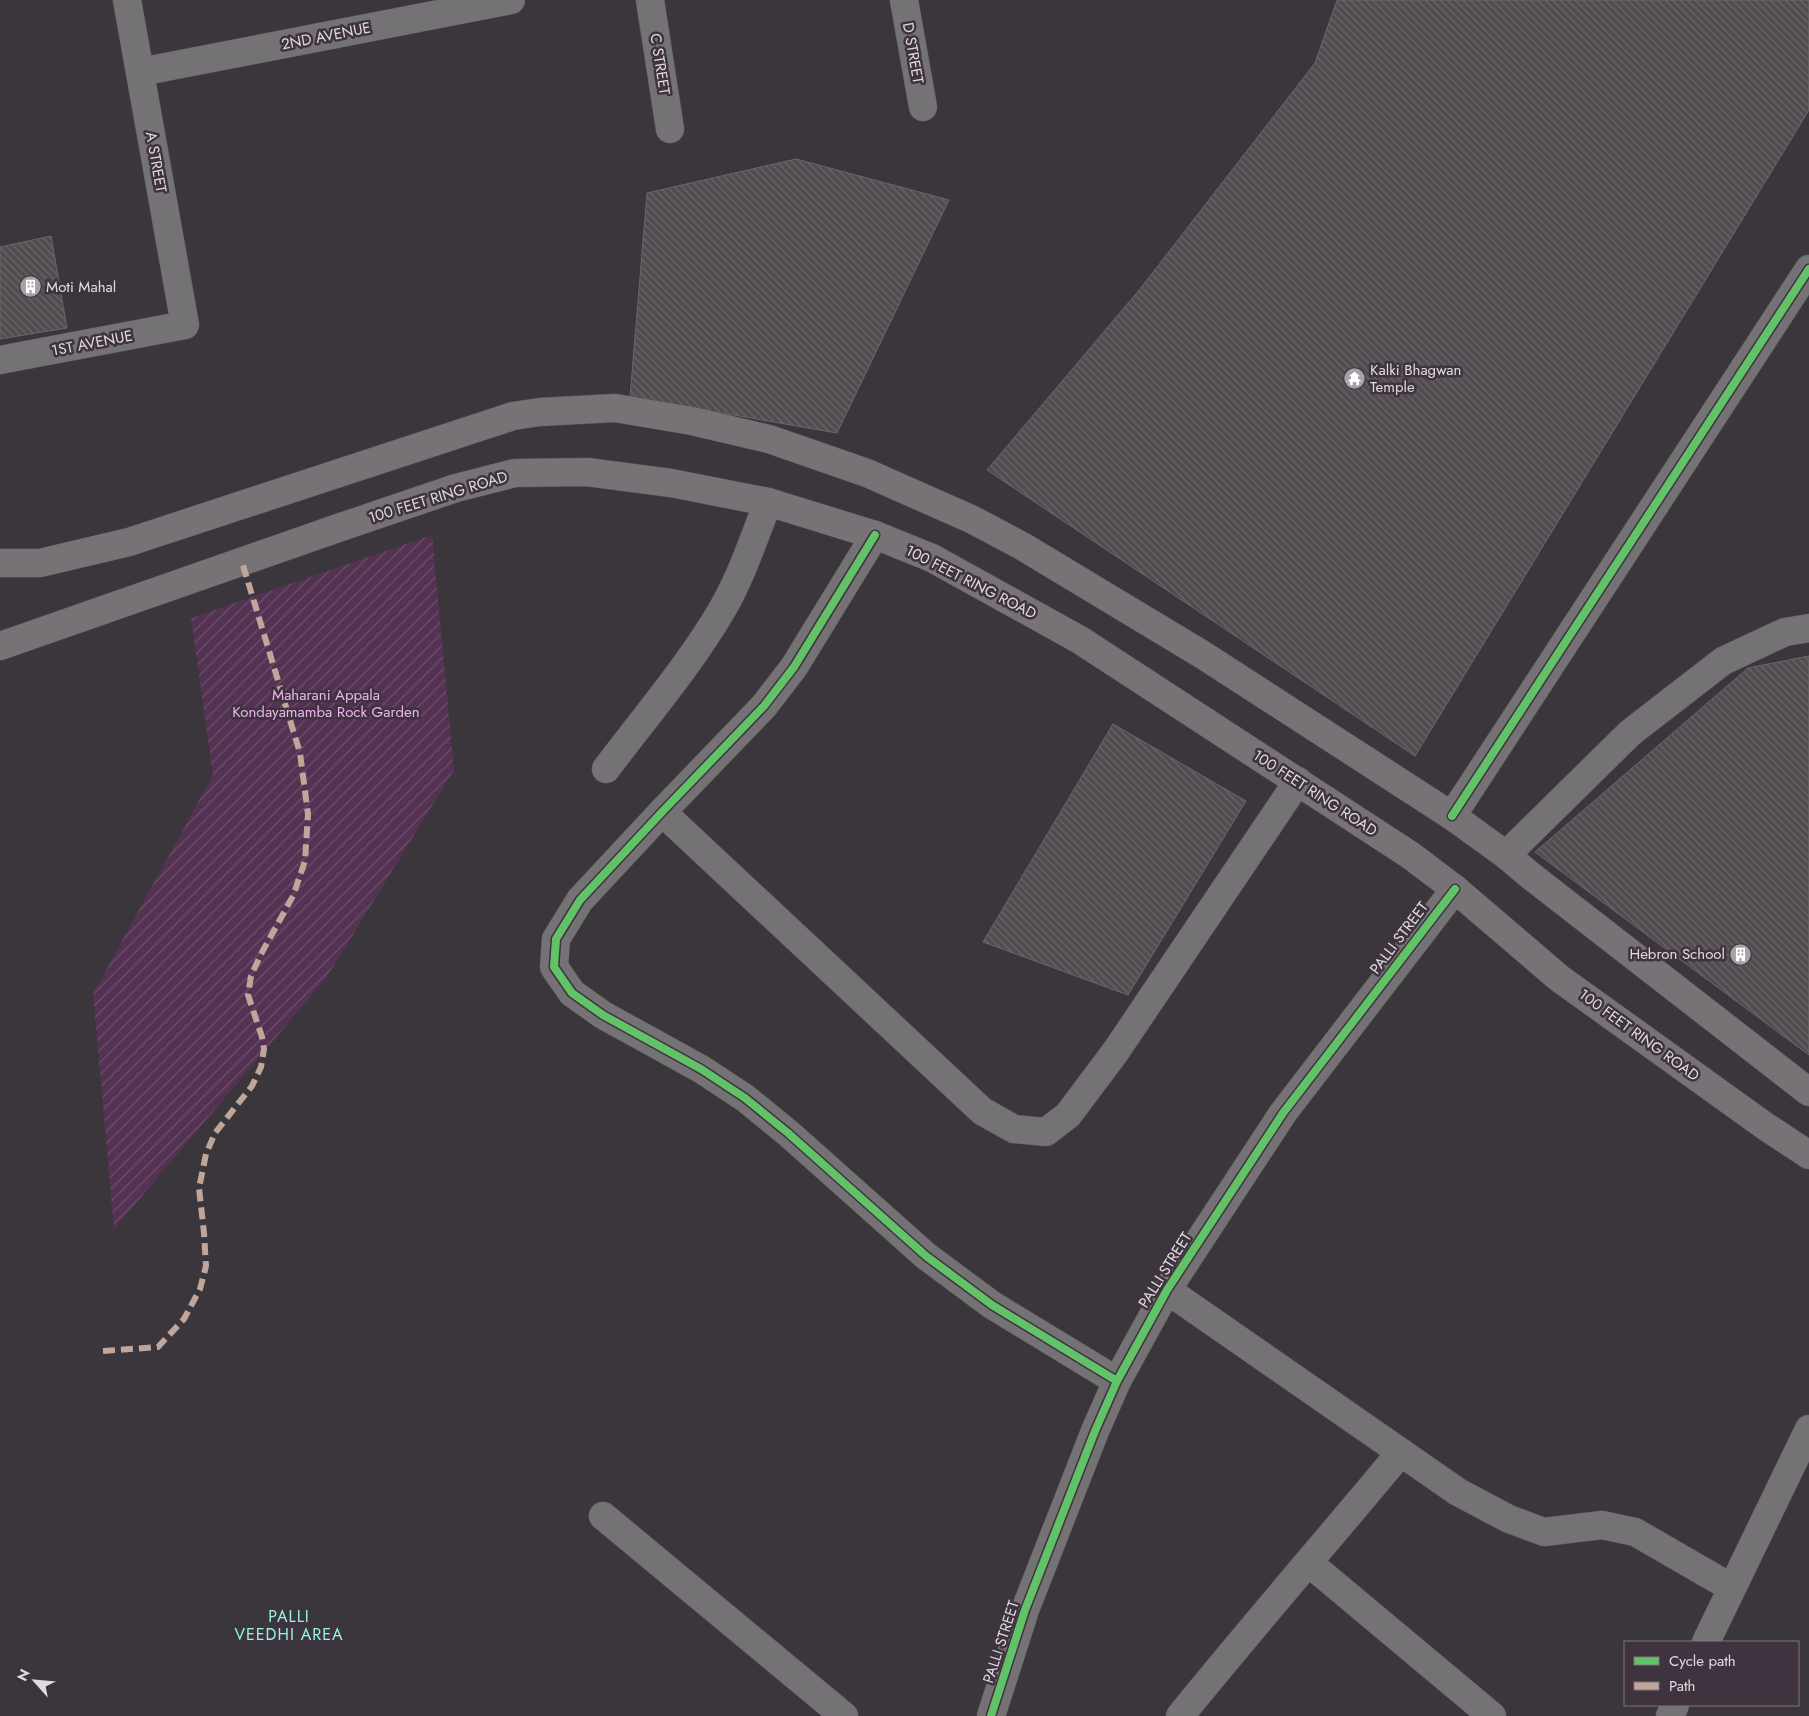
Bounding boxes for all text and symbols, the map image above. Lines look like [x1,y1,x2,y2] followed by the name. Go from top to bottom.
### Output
[279,17,373,55] street label: 2ND AVENUE
[897,21,929,85] street label: D STREET
[644,32,676,96] street label: C STREET
[140,130,172,194] street label: A STREET
[18,275,42,299] building icon: Moti Mahal
[46,276,116,298] place label: Moti Mahal
[50,324,134,362] street label: 1ST AVENUE
[1370,359,1461,398] place label: Kalki Bhagwan Temple
[1342,367,1366,391] temple icon: Kalki Bhagwan Temple
[366,465,510,529] street label: 100 FEET RING ROAD
[902,539,1040,625] street label: 100 FEET RING ROAD
[232,684,420,723] park label: Maharani Appala Kondayamamba Rock Garden
[1248,744,1382,842] street label: 100 FEET RING ROAD
[1364,897,1434,979] street label: PALLI STREET
[1729,942,1753,966] building icon: Hebron School
[1629,943,1725,965] place label: Hebron School
[1574,984,1704,1086] street label: 100 FEET RING ROAD
[1133,1228,1197,1312] street label: PALLI STREET
[977,1598,1025,1686] street label: PALLI STREET
[234,1605,344,1646] district label: PALLI VEEDHI AREA
[1624,1641,1799,1706] legend
[1669,1650,1736,1672] text: Cycle path
[10,1656,60,1706] north arrow
[12,1666,35,1685] text: N
[1669,1675,1695,1697] text: Path

